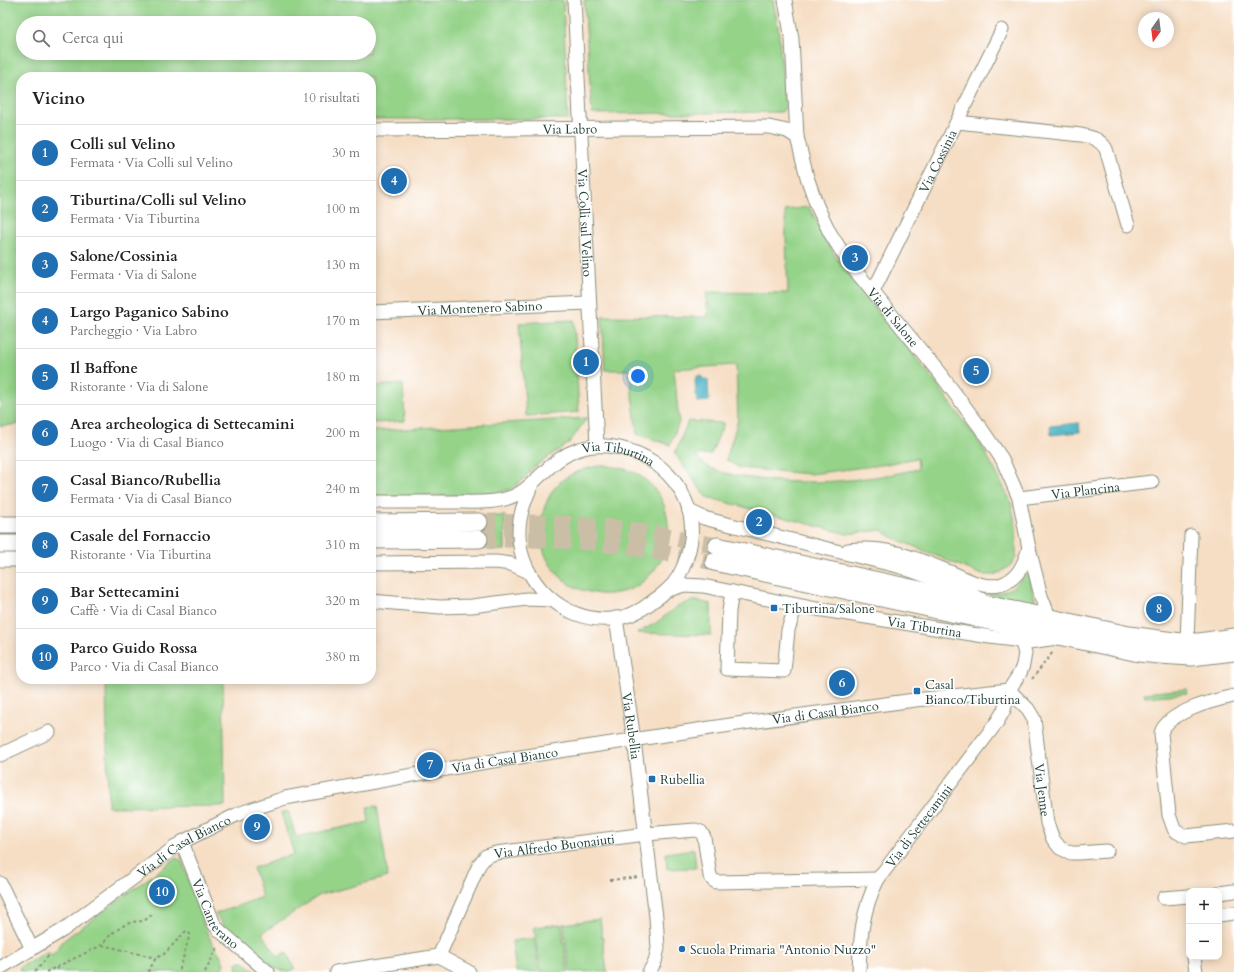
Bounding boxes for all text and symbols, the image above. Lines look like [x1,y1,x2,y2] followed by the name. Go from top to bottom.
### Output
[1138,12,1174,48] north arrow
[16,16,376,60] search box
[30,27,52,49] icon: search
[62,28,124,48] text: Cerca qui
[32,87,85,110] text: Vicino
[303,89,360,107] text: 10 risultati
[543,120,597,139] street label: Via Labro
[915,126,962,196] street label: Via Cossinia
[70,134,175,154] text: Colli sul Velino
[42,144,48,162] text: 1
[332,144,360,162] text: 30 m
[70,154,233,172] text: Fermata · Via Colli sul Velino
[381,166,407,196] pin: 4
[573,168,596,277] street label: Via Colli sul Velino
[70,190,246,210] text: Tiburtina/Colli sul Velino
[42,200,48,218] text: 2
[326,200,360,218] text: 100 m
[70,210,200,228] text: Fermata · Via Tiburtina
[842,243,868,273] pin: 3
[70,246,178,266] text: Salone/Cossinia
[42,256,48,274] text: 3
[326,256,360,274] text: 130 m
[70,266,197,284] text: Fermata · Via di Salone
[863,284,923,351] street label: Via di Salone
[417,297,543,320] street label: Via Montenero Sabino
[70,302,229,322] text: Largo Paganico Sabino
[42,312,48,330] text: 4
[326,312,360,330] text: 170 m
[70,322,197,340] text: Parcheggio · Via Labro
[573,347,599,377] pin: 1
[963,356,989,386] pin: 5
[70,358,138,378] text: Il Baffone
[628,366,648,386] your location
[42,368,48,386] text: 5
[326,368,360,386] text: 180 m
[70,378,208,396] text: Ristorante · Via di Salone
[70,414,295,434] text: Area archeologica di Settecamini
[42,424,48,442] text: 6
[326,424,360,442] text: 200 m
[70,434,224,452] text: Luogo · Via di Casal Bianco
[580,438,658,471] street label: Via Tiburtina
[70,470,221,490] text: Casal Bianco/Rubellia
[1050,478,1121,504] street label: Via Plancina
[42,480,48,498] text: 7
[326,480,360,498] text: 240 m
[70,490,232,508] text: Fermata · Via di Casal Bianco
[746,507,772,537] pin: 2
[70,526,210,546] text: Casale del Fornaccio
[42,536,48,554] text: 8
[326,536,360,554] text: 310 m
[70,546,211,564] text: Ristorante · Via Tiburtina
[70,582,179,602] text: Bar Settecamini
[42,592,48,610] text: 9
[326,592,360,610] text: 320 m
[1146,594,1172,624] pin: 8
[782,600,875,618] place label: Tiburtina/Salone
[70,602,217,620] text: Caffè · Via di Casal Bianco
[769,603,779,613] marker: Tiburtina/Salone
[886,612,963,642] street label: Via Tiburtina
[70,638,198,658] text: Parco Guido Rossa
[38,648,52,666] text: 10
[326,648,360,666] text: 380 m
[70,658,218,676] text: Parco · Via di Casal Bianco
[829,668,855,698] pin: 6
[925,676,1021,709] place label: Casal Bianco/Tiburtina
[912,686,922,696] marker: Casal Bianco/Tiburtina
[617,691,644,761] street label: Via Rubellia
[771,697,880,729] street label: Via di Casal Bianco
[450,743,559,778] street label: Via di Casal Bianco
[417,750,443,780] pin: 7
[1030,762,1054,818] street label: Via Jenne
[660,771,705,789] place label: Rubellia
[647,774,657,784] marker: Rubellia
[882,780,957,871] street label: Via di Settecamini
[134,811,234,882] street label: Via di Casal Bianco
[244,812,270,842] pin: 9
[493,830,616,863] street label: Via Alfredo Buonaiuti
[187,876,243,953] street label: Via Canterano
[149,877,175,907] pin: 10
[1186,888,1222,960] map controls
[1186,888,1222,924] button: +
[1186,924,1222,960] button: −
[690,941,876,959] place label: Scuola Primaria "Antonio Nuzzo"
[677,944,687,954] marker: Scuola Primaria "Antonio Nuzzo"

